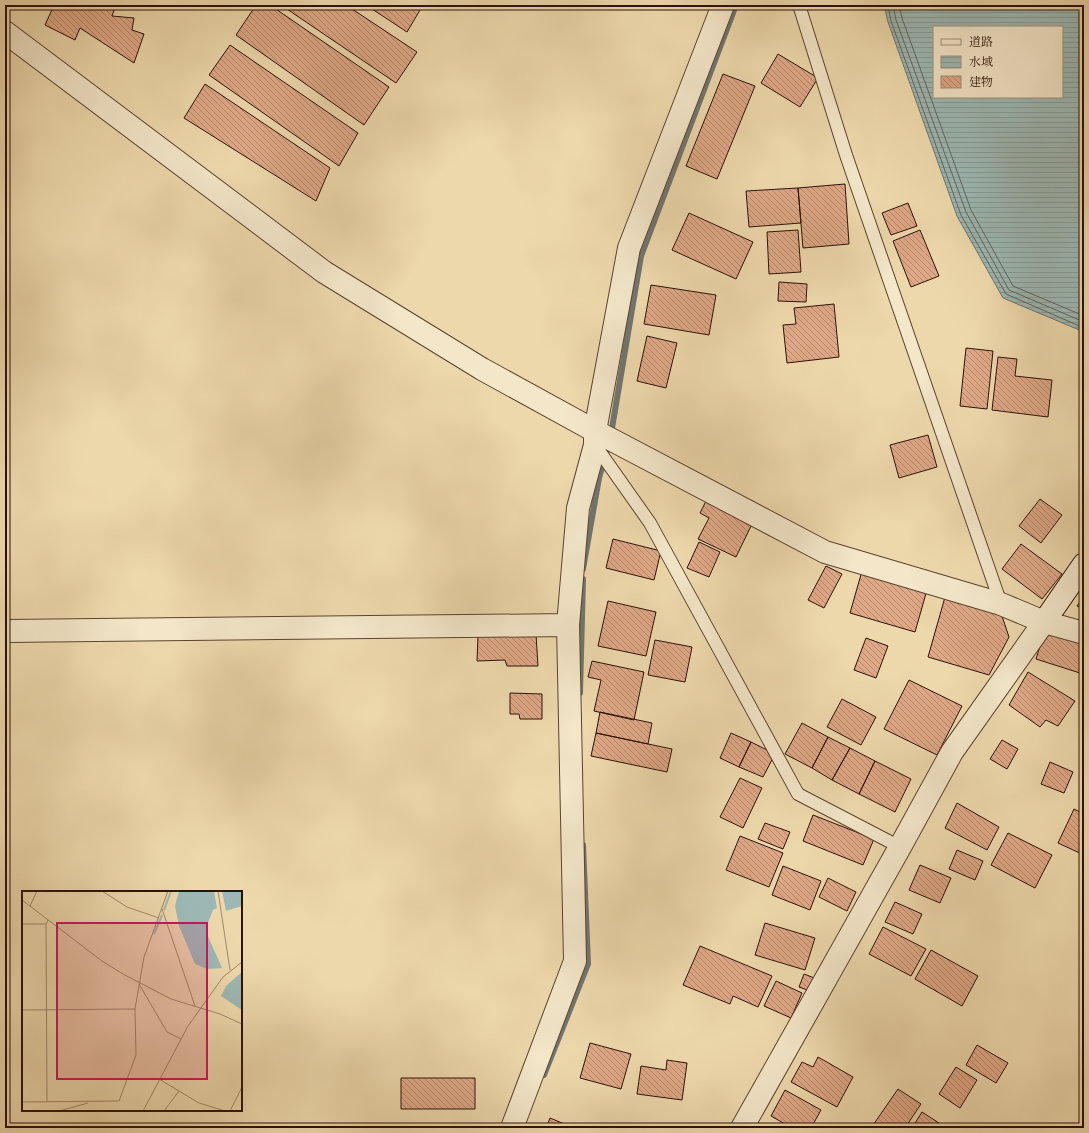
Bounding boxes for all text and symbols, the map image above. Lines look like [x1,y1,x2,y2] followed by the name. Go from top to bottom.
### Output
[933,26,1063,98] legend
[969,34,993,50] text: 道路
[969,54,993,70] text: 水域
[969,74,993,90] text: 建物
[22,891,242,1111] inset map

